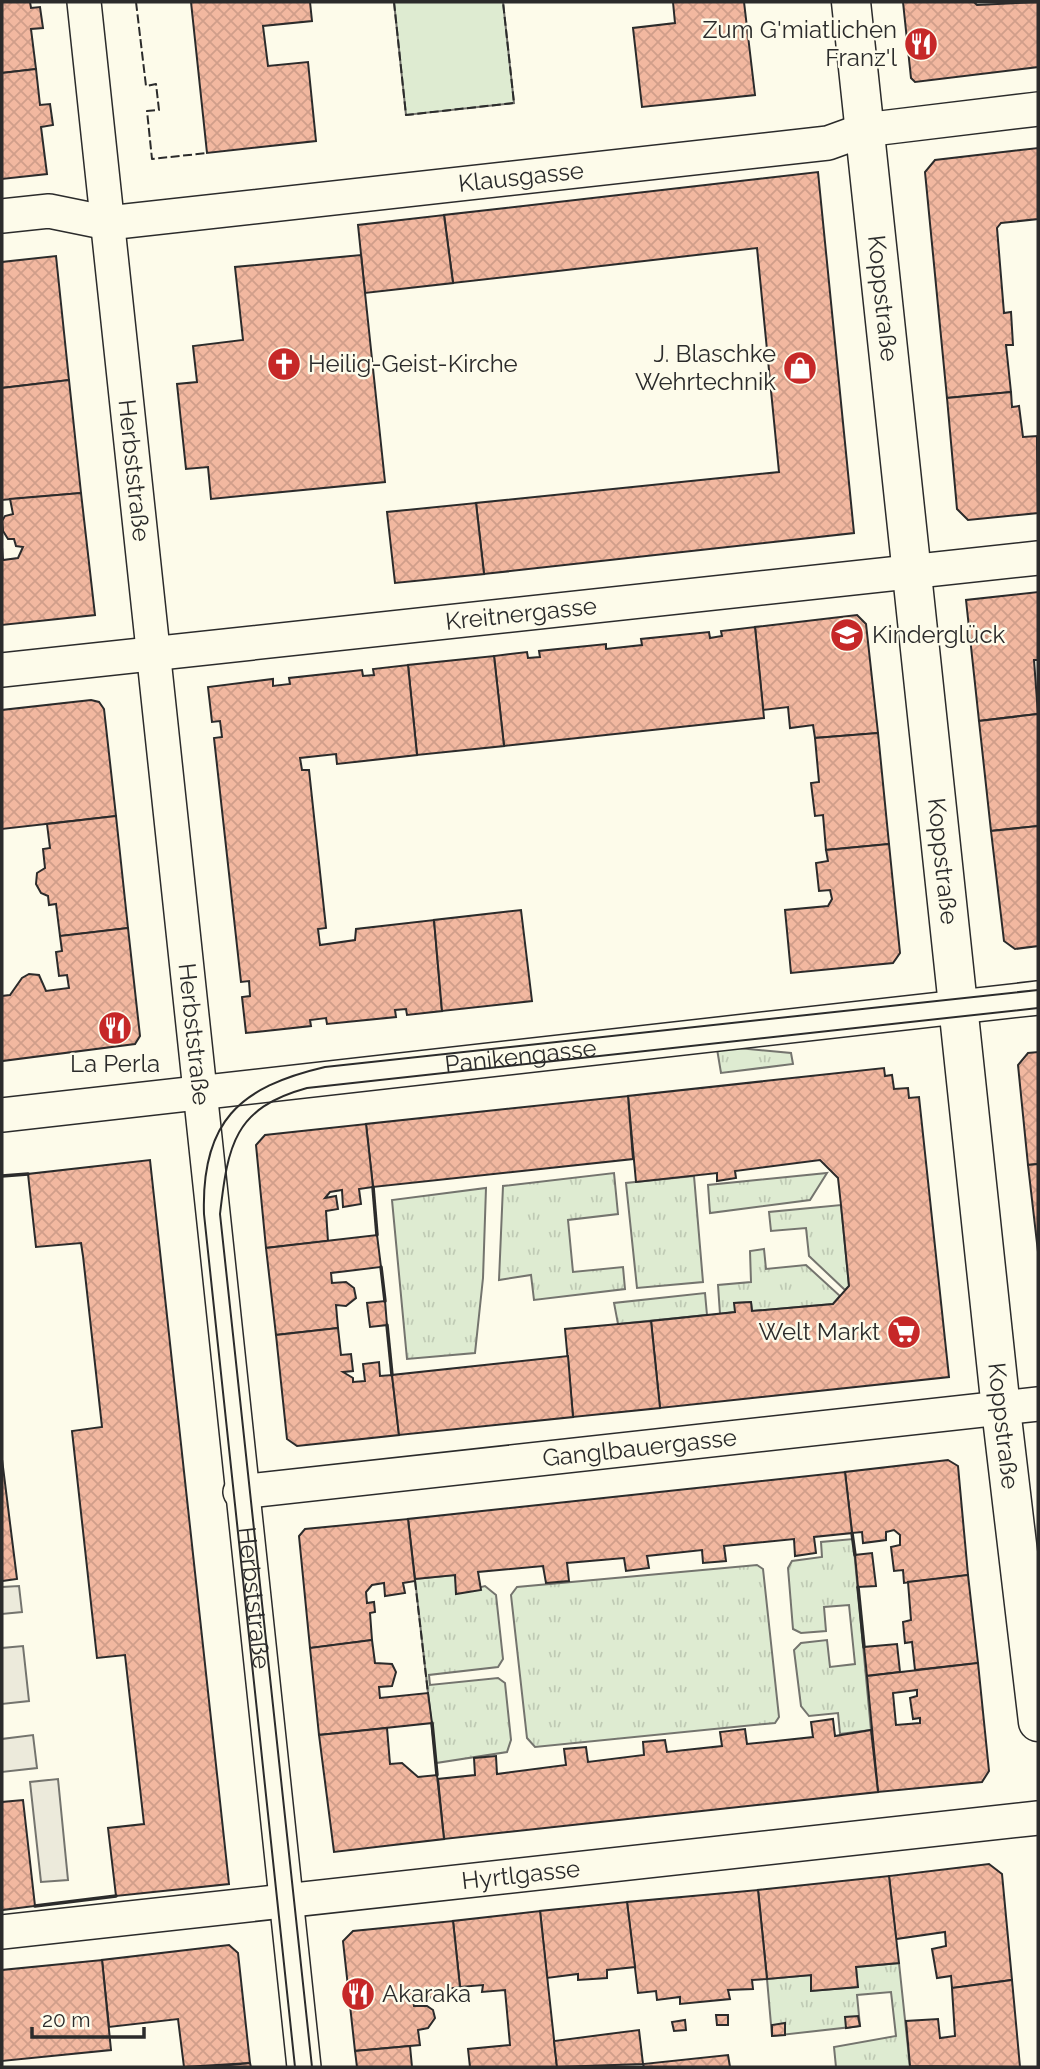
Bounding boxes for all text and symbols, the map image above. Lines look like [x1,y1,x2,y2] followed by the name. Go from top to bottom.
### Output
[703,15,897,72] place label: Zum G'miatlichen Franz'l
[902,25,940,63] restaurant icon: Zum G'miatlichen Franz'l
[457,155,585,198] street label: Klausgasse
[862,234,904,363] street label: Koppstraße
[635,339,776,396] place label: J. Blaschke Wehrtechnik
[265,345,303,383] church icon: Heilig-Geist-Kirche
[308,349,518,378] place label: Heilig-Geist-Kirche
[781,349,819,387] shop icon: J. Blaschke Wehrtechnik
[112,398,156,543] street label: Herbststraße
[444,591,598,636] street label: Kreitnergasse
[828,616,866,654] school or university icon: Kinderglück
[872,620,1006,649] place label: Kinderglück
[922,796,964,926] street label: Koppstraße
[172,962,216,1107] street label: Herbststraße
[96,1009,134,1047] restaurant icon: La Perla
[443,1033,598,1079] street label: Panikengasse
[70,1049,160,1078] place label: La Perla
[885,1313,923,1351] supermarket icon: Welt Markt
[759,1317,880,1346] place label: Welt Markt
[982,1361,1025,1491] street label: Koppstraße
[541,1422,738,1473] street label: Ganglbauergasse
[233,1525,277,1671] street label: Herbststraße
[460,1853,582,1895] street label: Hyrtlgasse
[339,1975,377,2013] restaurant icon: Akaraka
[382,1979,471,2008] place label: Akaraka
[32,1996,144,2040] scale bar
[42,2007,90,2032] text: 20 m

